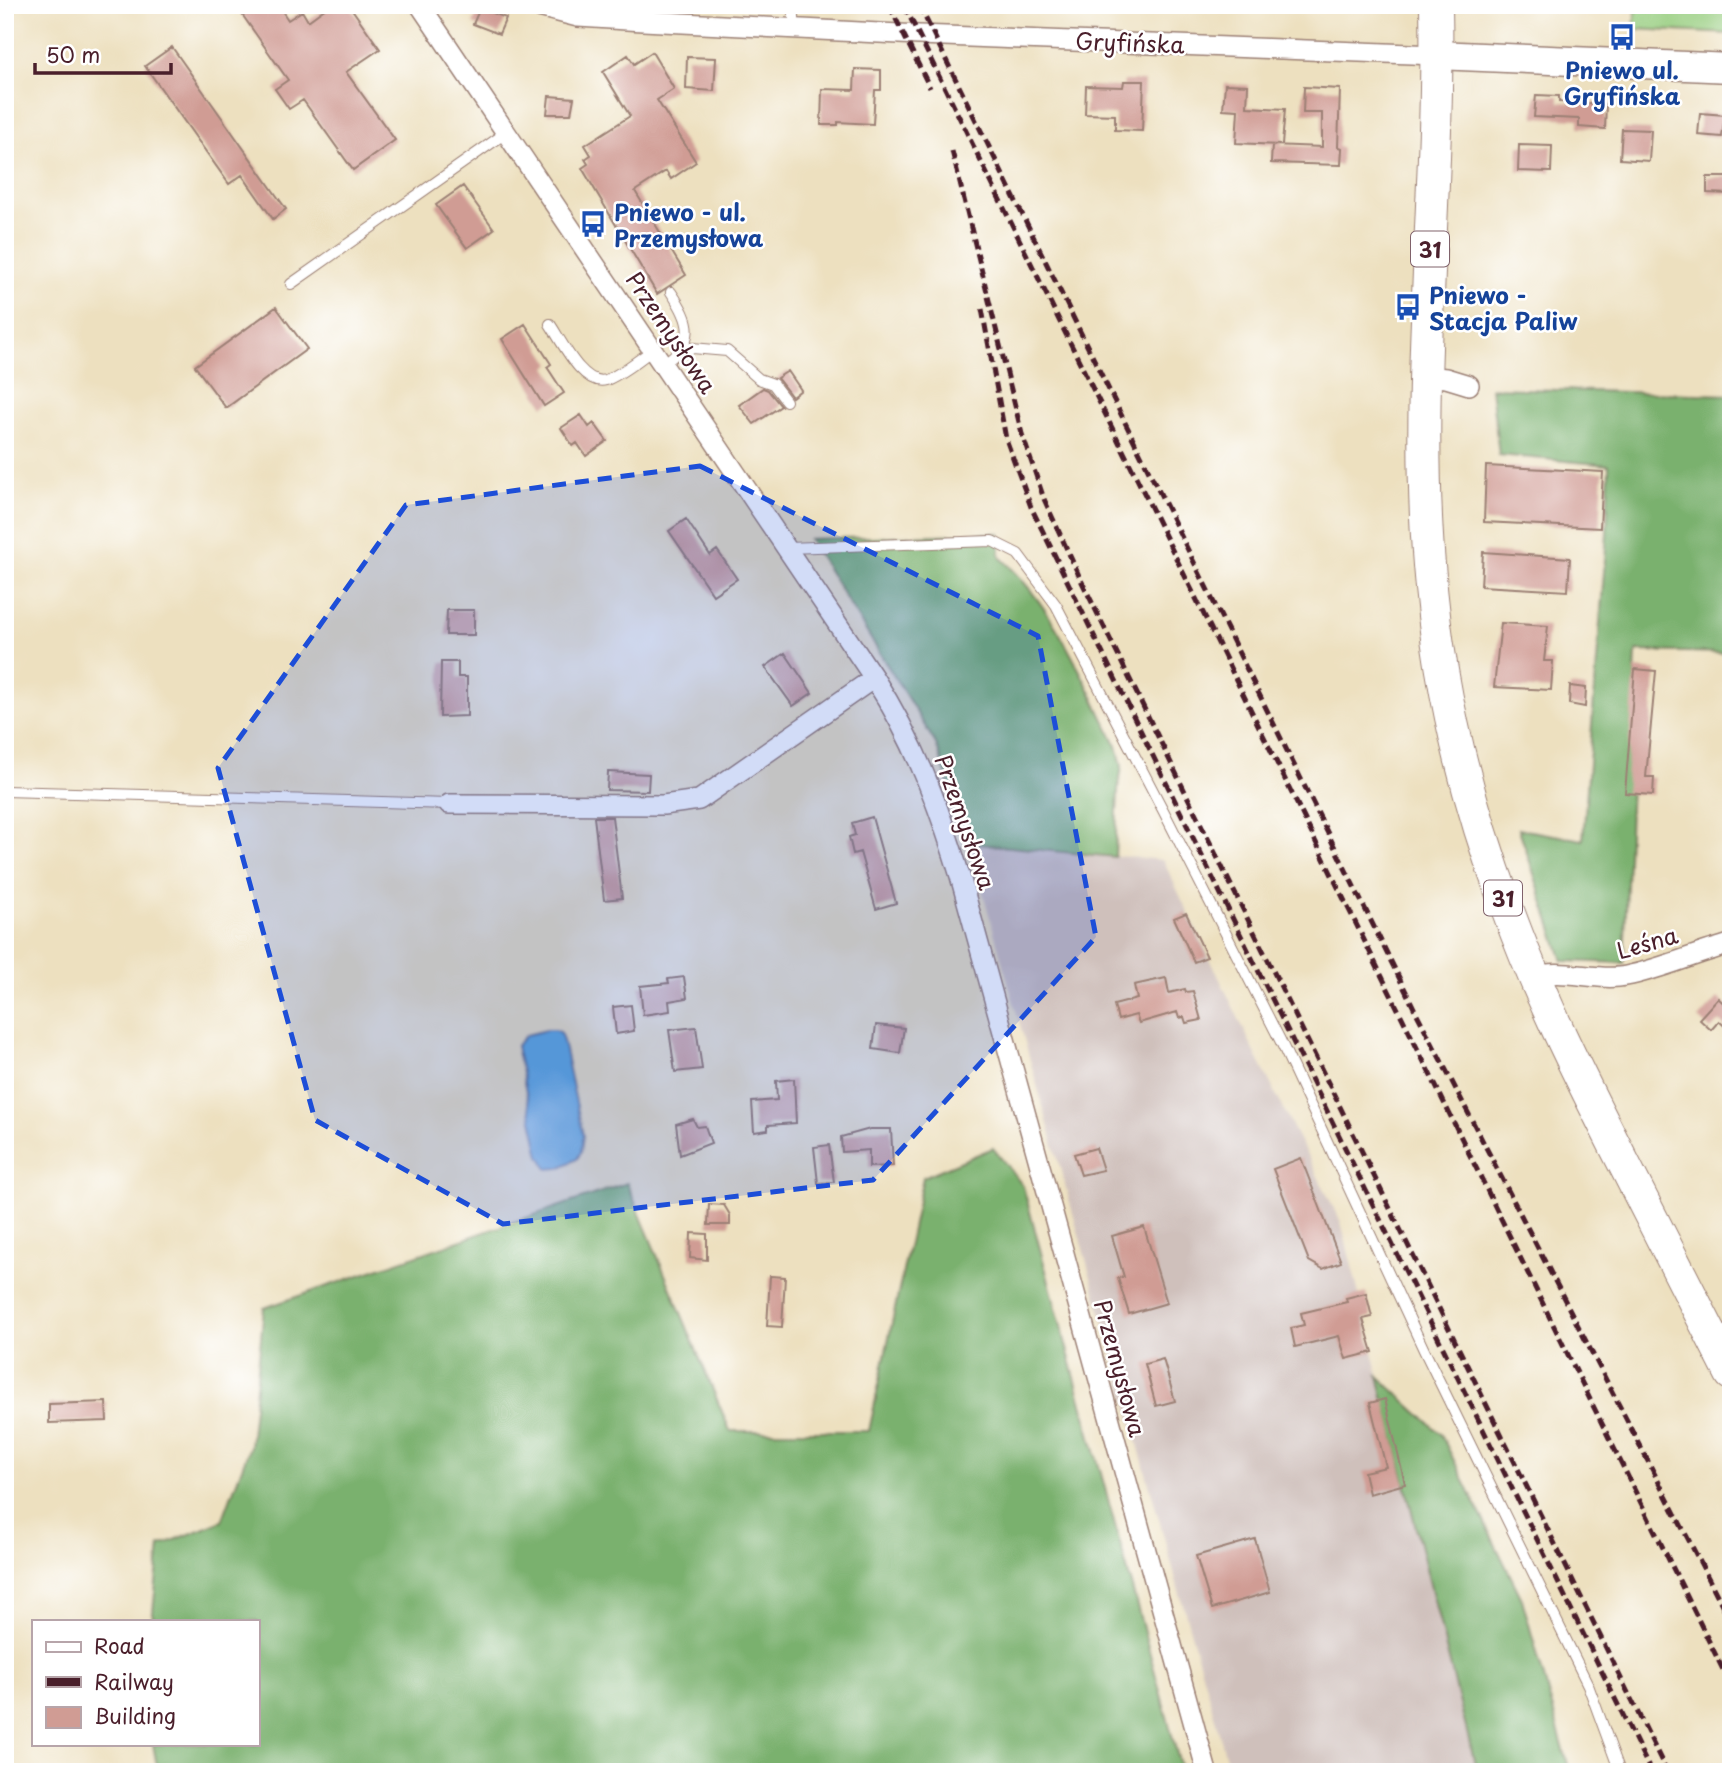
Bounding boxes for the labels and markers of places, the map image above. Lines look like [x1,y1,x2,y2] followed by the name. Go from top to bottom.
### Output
[1607,22,1637,52] bus stop icon: Pniewo ul. Gryfińska
[1564,52,1681,113] place label: Pniewo ul. Gryfińska
[614,194,764,255] place label: Pniewo - ul. Przemysłowa
[578,209,608,239] bus stop icon: Pniewo - ul. Przemysłowa
[1429,277,1578,338] place label: Pniewo - Stacja Paliw
[1393,292,1423,322] bus stop icon: Pniewo - Stacja Paliw

